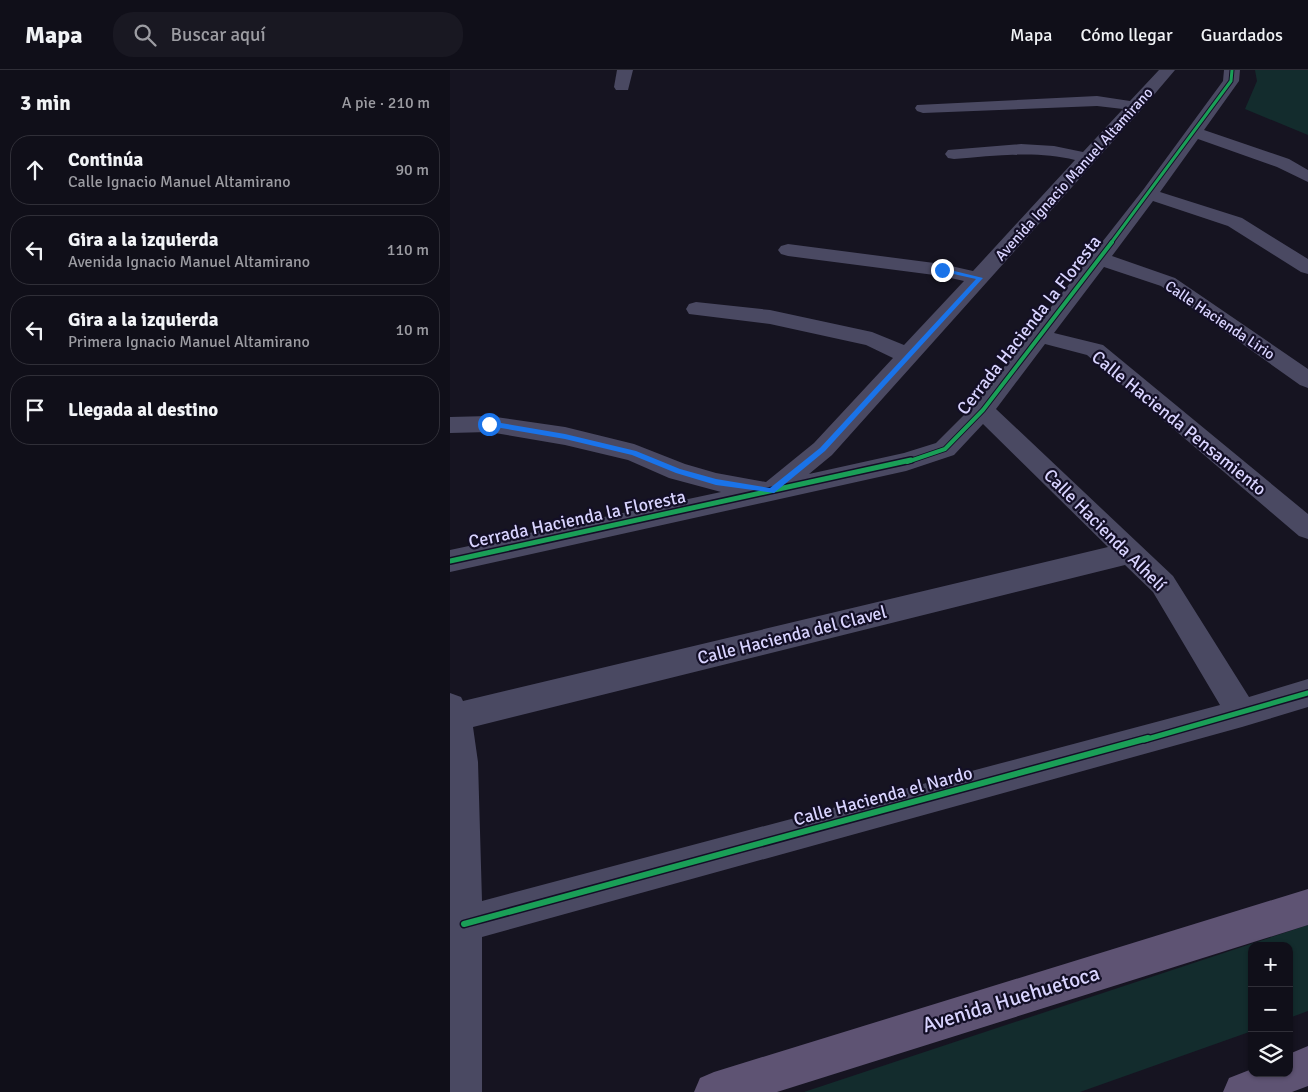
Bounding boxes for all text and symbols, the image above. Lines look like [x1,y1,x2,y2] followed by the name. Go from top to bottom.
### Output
[113,12,463,57] search box
[25,20,83,50] text: Mapa
[131,21,159,49] icon: search
[171,23,266,47] text: Buscar aquí
[1010,24,1052,46] text: Mapa
[1080,24,1173,46] text: Cómo llegar
[1201,24,1283,46] text: Guardados
[991,84,1157,264] street label: Avenida Ignacio Manuel Altamirano
[20,90,71,116] text: 3 min
[342,93,430,113] text: A pie · 210 m
[68,148,143,172] text: Continúa
[21,156,49,184] icon: ahead
[395,160,429,180] text: 90 m
[68,172,291,192] text: Calle Ignacio Manuel Altamirano
[68,228,218,252] text: Gira a la izquierda
[952,231,1106,419] street label: Cerrada Hacienda la Floresta
[21,236,49,264] icon: left
[387,240,429,260] text: 110 m
[68,252,310,272] text: Avenida Ignacio Manuel Altamirano
[931,259,954,282] route end
[1162,277,1279,364] street label: Calle Hacienda Lirio
[68,308,218,332] text: Gira a la izquierda
[21,316,49,344] icon: left
[395,320,429,340] text: 10 m
[68,332,310,352] text: Primera Ignacio Manuel Altamirano
[1087,346,1271,500] street label: Calle Hacienda Pensamiento
[21,396,49,424] icon: arrive
[68,398,218,422] text: Llegada al destino
[478,413,501,436] route start
[1039,464,1171,596] street label: Calle Hacienda Alhelí
[466,485,688,553] street label: Cerrada Hacienda la Floresta
[695,601,889,669] street label: Calle Hacienda del Clavel
[791,762,975,830] street label: Calle Hacienda el Nardo
[1248,942,1293,1077] map controls
[1248,942,1293,987] button: +
[919,960,1103,1038] street label: Avenida Huehuetoca
[1248,987,1293,1032] button: −
[1248,1032,1293,1077] button: layers

